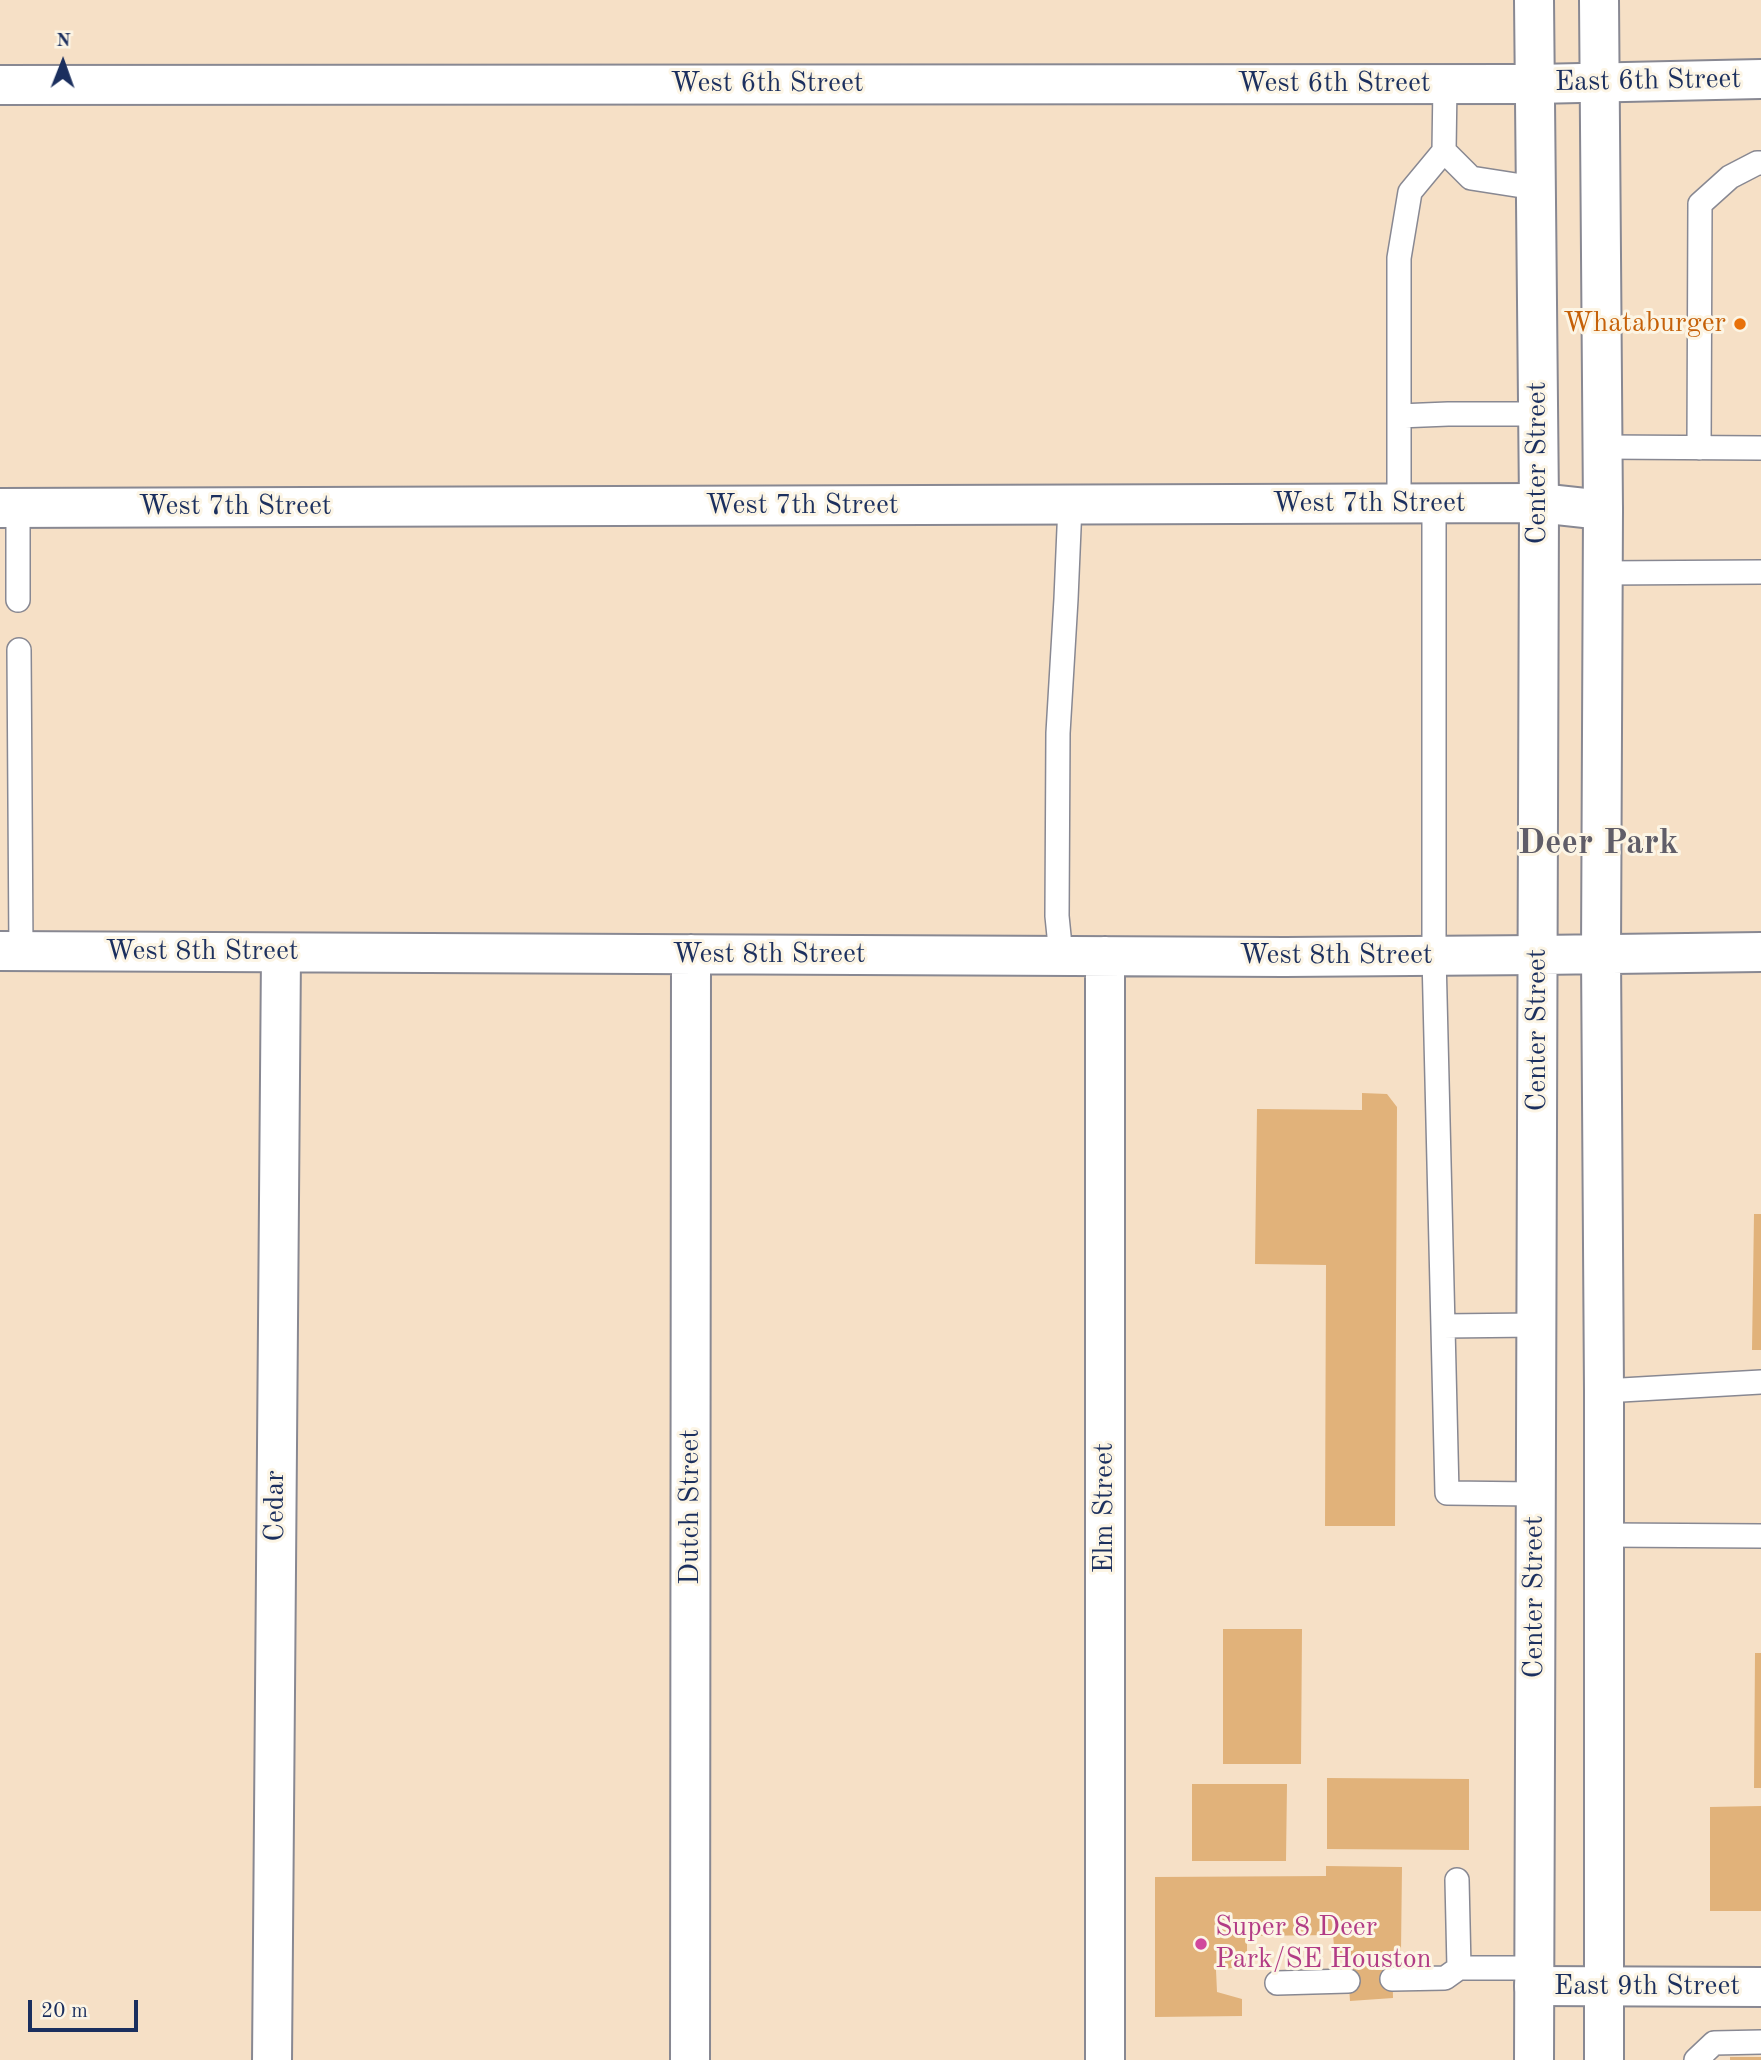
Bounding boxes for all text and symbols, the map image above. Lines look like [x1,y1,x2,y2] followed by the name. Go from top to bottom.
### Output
[28,28,98,98] north arrow
[56,32,71,51] text: N
[1555,63,1741,99] street label: East 6th Street
[670,67,864,101] street label: West 6th Street
[1237,67,1431,101] street label: West 6th Street
[1563,307,1726,341] place label: Whataburger
[1732,316,1748,332] marker: Whataburger
[1521,382,1555,544] street label: Center Street
[1272,487,1466,521] street label: West 7th Street
[705,489,899,523] street label: West 7th Street
[138,490,332,524] street label: West 7th Street
[1517,823,1679,865] district label: Deer Park
[105,935,299,969] street label: West 8th Street
[672,938,866,972] street label: West 8th Street
[1239,939,1433,973] street label: West 8th Street
[1521,949,1555,1111] street label: Center Street
[674,1429,708,1585] street label: Dutch Street
[1088,1442,1122,1574] street label: Elm Street
[259,1470,293,1542] street label: Cedar
[1518,1516,1552,1678] street label: Center Street
[1215,1911,1432,1977] place label: Super 8 Deer Park/SE Houston
[1193,1936,1209,1952] marker: Super 8 Deer Park/SE Houston
[1554,1970,1740,2004] street label: East 9th Street
[32,1986,142,2030] scale bar
[41,2001,88,2022] text: 20 m

